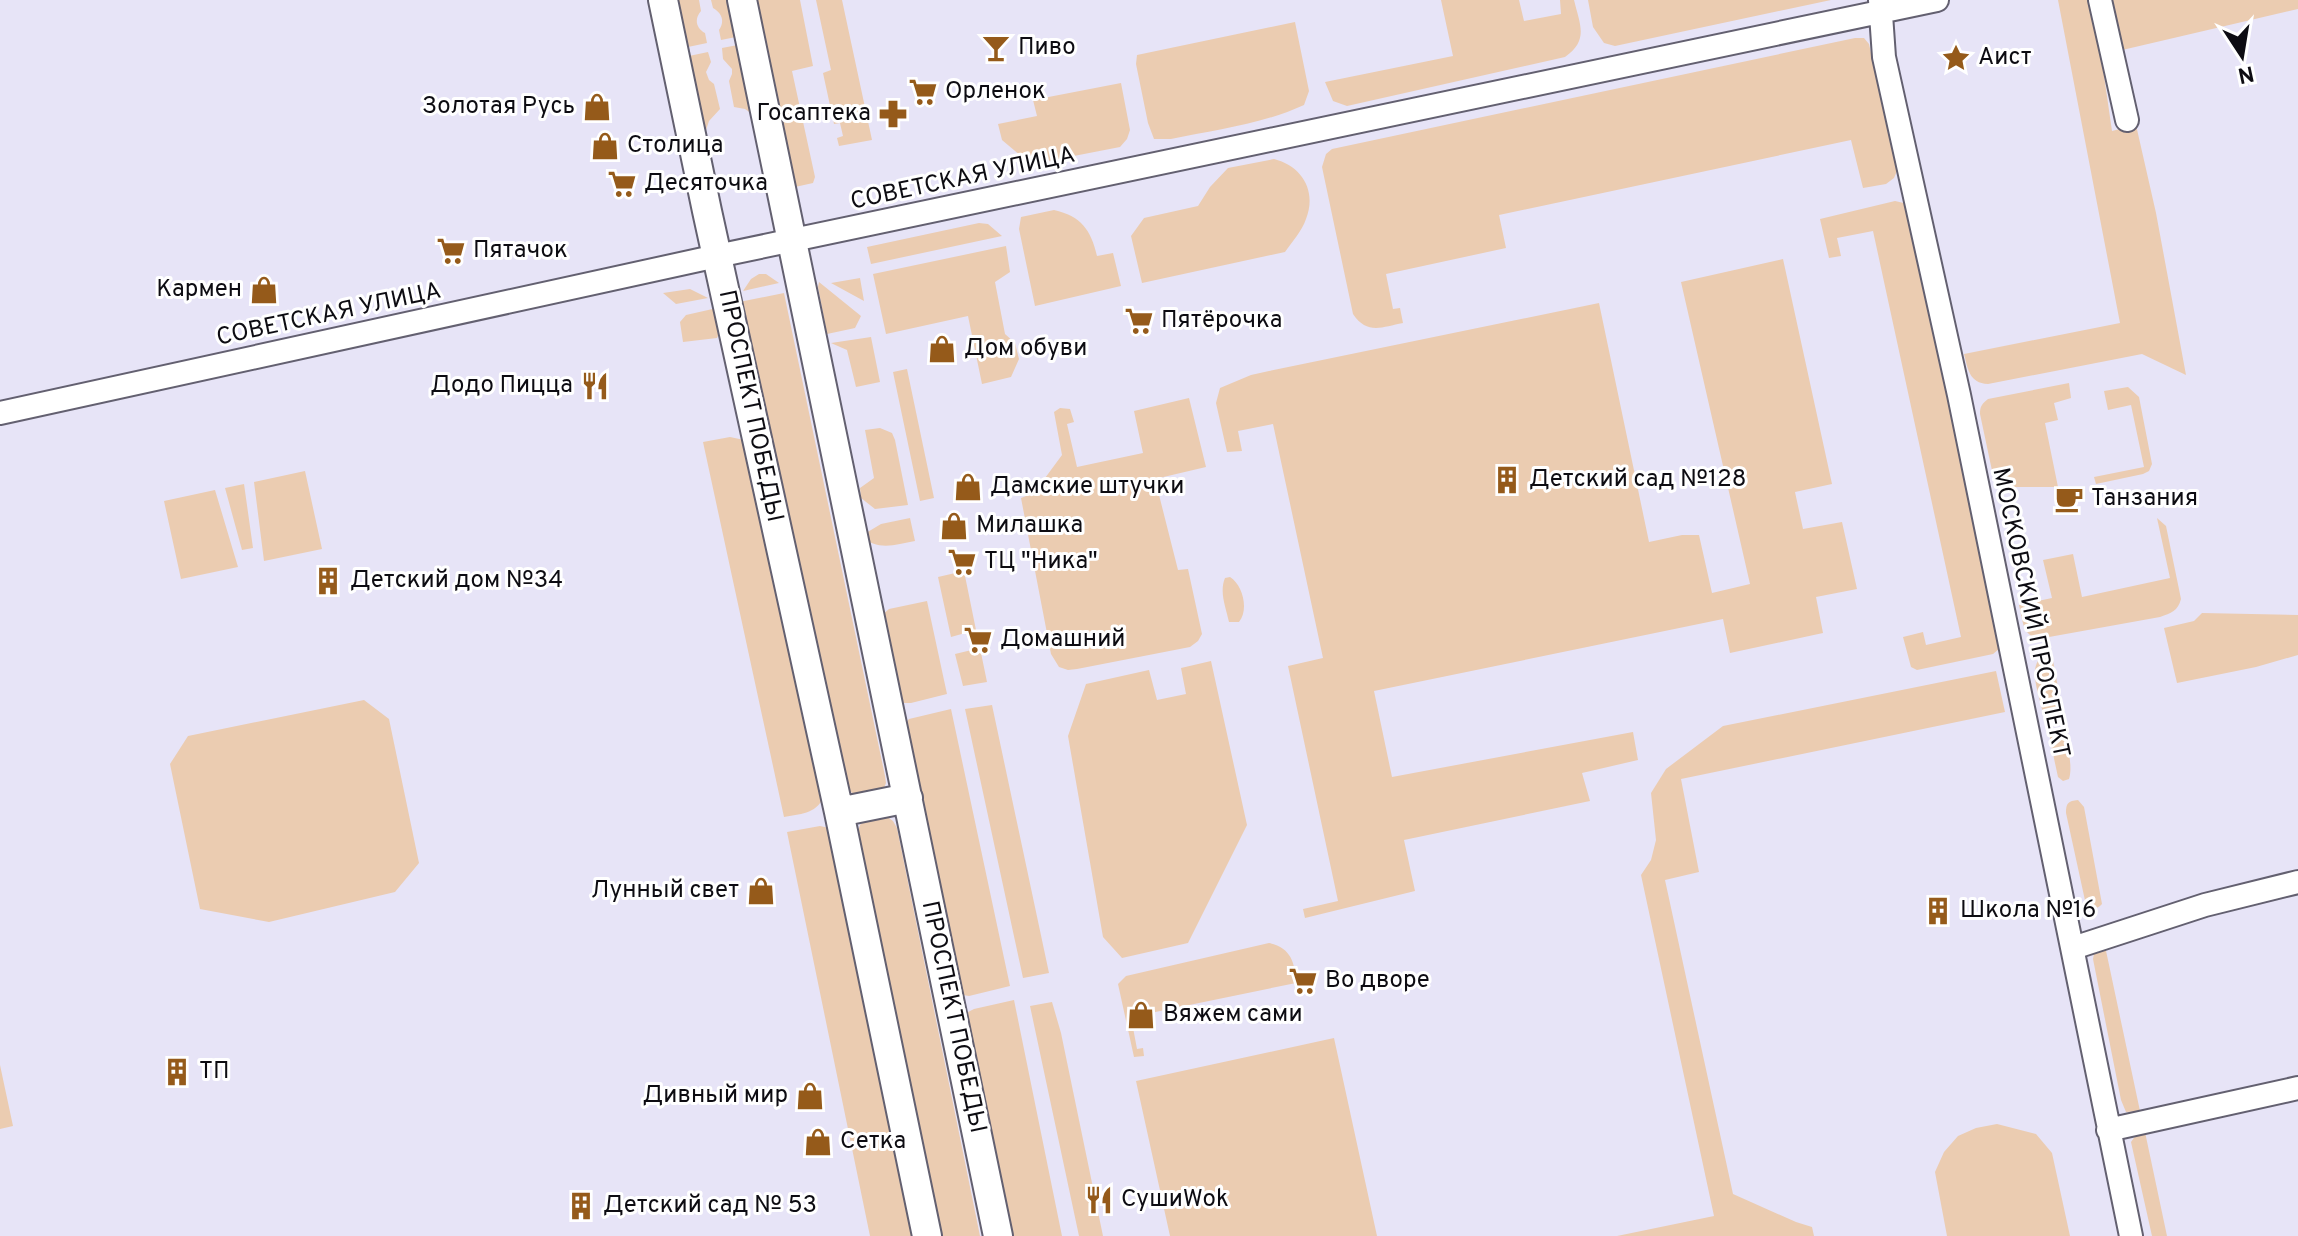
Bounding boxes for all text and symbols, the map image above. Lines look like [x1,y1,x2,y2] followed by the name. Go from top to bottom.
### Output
[2202,16,2282,96] north arrow
[981,33,1011,63] bar icon: Пиво
[1018,33,1076,63] place label: Пиво
[1941,43,1971,73] place icon: Аист
[1978,43,2032,73] place label: Аист
[2235,58,2256,88] text: N
[908,77,938,107] supermarket icon: Орленок
[945,77,1046,107] place label: Орленок
[422,92,575,122] place label: Золотая Русь
[582,92,612,122] shop icon: Золотая Русь
[756,99,871,129] place label: Госаптека
[878,99,908,129] pharmacy icon: Госаптека
[590,131,620,161] shop icon: Столица
[627,131,723,161] place label: Столица
[848,141,1078,217] street label: СОВЕТСКАЯ УЛИЦА
[607,169,637,199] supermarket icon: Десяточка
[644,169,768,199] place label: Десяточка
[436,236,466,266] supermarket icon: Пятачок
[473,236,568,266] place label: Пятачок
[156,275,242,305] place label: Кармен
[249,275,279,305] shop icon: Кармен
[214,277,444,353] street label: СОВЕТСКАЯ УЛИЦА
[711,287,789,525] street label: ПРОСПЕКТ ПОБЕДЫ
[1124,306,1154,336] supermarket icon: Пятёрочка
[1161,306,1282,336] place label: Пятёрочка
[927,334,957,364] shop icon: Дом обуви
[964,334,1087,364] place label: Дом обуви
[430,371,573,401] place label: Додо Пицца
[580,371,610,401] restaurant icon: Додо Пицца
[1492,465,1522,495] building icon: Детский сад №128
[1529,465,1746,495] place label: Детский сад №128
[1985,465,2077,761] street label: МОСКОВСКИЙ ПРОСПЕКТ
[953,472,983,502] shop icon: Дамские штучки
[990,472,1184,502] place label: Дамские штучки
[2054,484,2084,514] cafe icon: Танзания
[2091,484,2198,514] place label: Танзания
[939,511,969,541] shop icon: Милашка
[976,511,1083,541] place label: Милашка
[947,547,977,577] supermarket icon: ТЦ "Ника"
[984,547,1098,577] place label: ТЦ "Ника"
[313,566,343,596] building icon: Детский дом №34
[350,566,563,596] place label: Детский дом №34
[963,625,993,655] supermarket icon: Домашний
[1000,625,1125,655] place label: Домашний
[591,876,739,906] place label: Лунный свет
[746,876,776,906] shop icon: Лунный свет
[1923,896,1953,926] building icon: Школа №16
[1960,896,2096,926] place label: Школа №16
[914,898,992,1136] street label: ПРОСПЕКТ ПОБЕДЫ
[1288,966,1318,996] supermarket icon: Во дворе
[1325,966,1430,996] place label: Во дворе
[1126,1000,1156,1030] shop icon: Вяжем сами
[1163,1000,1303,1030] place label: Вяжем сами
[162,1057,192,1087] building icon: ТП
[199,1057,229,1087] place label: ТП
[643,1081,788,1111] place label: Дивный мир
[795,1081,825,1111] shop icon: Дивный мир
[803,1127,833,1157] shop icon: Сетка
[840,1127,906,1157] place label: Сетка
[1084,1185,1114,1215] restaurant icon: СушиWok
[1121,1185,1229,1215] place label: СушиWok
[566,1191,596,1221] building icon: Детский сад № 53
[603,1191,817,1221] place label: Детский сад № 53

